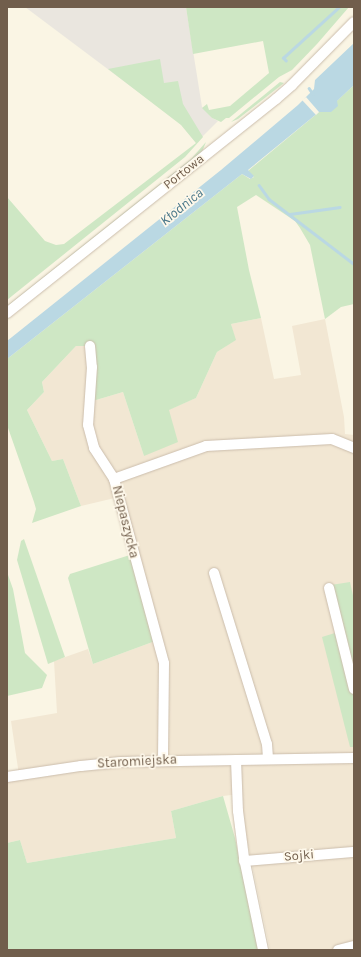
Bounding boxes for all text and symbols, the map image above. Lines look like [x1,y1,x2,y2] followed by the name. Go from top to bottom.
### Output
[160,151,208,193] street label: Portowa
[157,185,207,229] water label: Kłodnica
[108,484,142,560] street label: Niepaszycka
[97,752,177,772] street label: Staromiejska
[283,847,315,865] street label: Sojki

